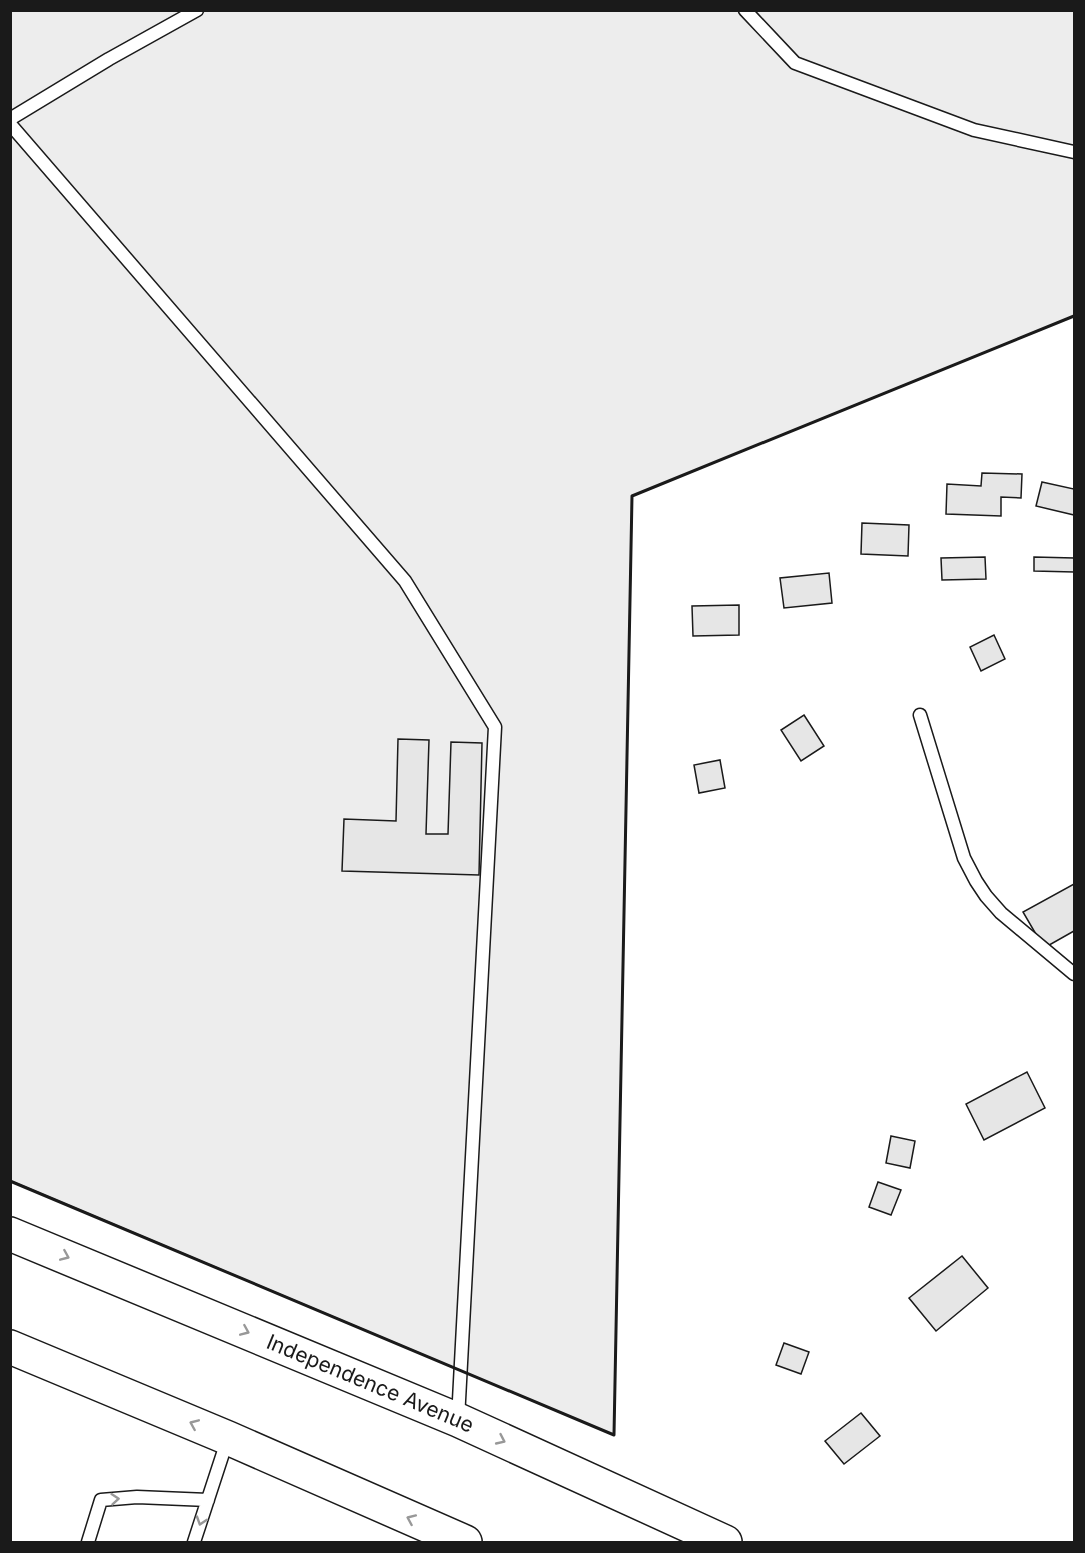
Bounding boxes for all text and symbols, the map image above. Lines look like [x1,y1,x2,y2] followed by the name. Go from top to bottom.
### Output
[58,1249,69,1261] one-way arrow
[238,1324,249,1336] one-way arrow
[263,1329,478,1438] street label: Independence Avenue
[189,1419,200,1431] one-way arrow
[495,1433,506,1445] one-way arrow
[111,1493,120,1506] one-way arrow
[407,1514,418,1526] one-way arrow
[196,1515,208,1526] one-way arrow

